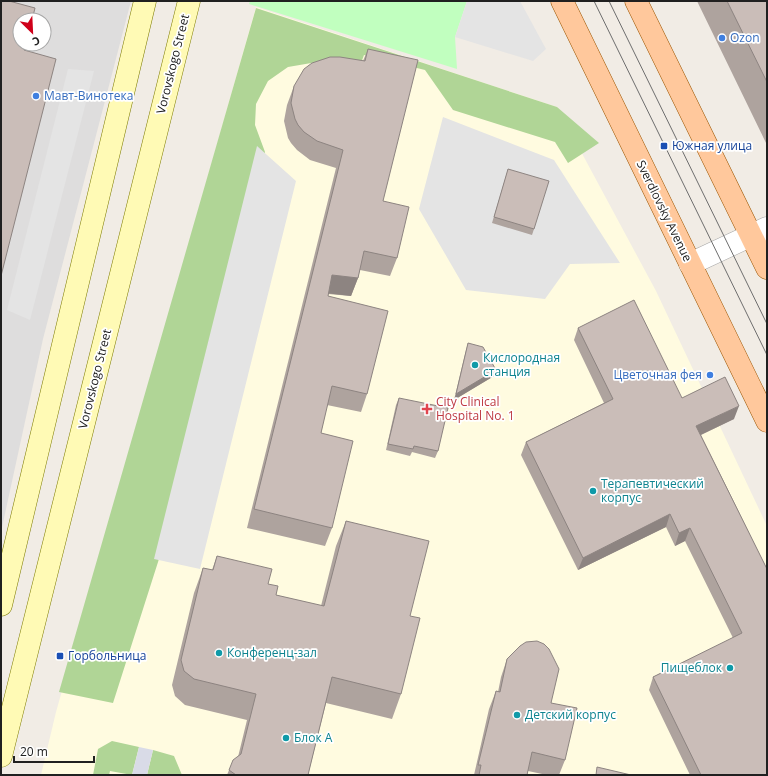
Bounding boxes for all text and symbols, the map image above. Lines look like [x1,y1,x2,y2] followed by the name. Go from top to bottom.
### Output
[12,12,52,52] north arrow
[152,12,193,115] street label: Vorovskogo Street
[730,29,760,46] place label: Ozon
[30,33,43,50] text: С
[717,33,727,43] marker: Ozon
[44,87,133,104] place label: Мавт-Винотека
[31,91,41,101] marker: Мавт-Винотека
[672,137,752,154] place label: Южная улица
[659,141,669,151] marker: Южная улица
[633,157,696,265] street label: Sverdlovsky Avenue
[74,327,115,430] street label: Vorovskogo Street
[483,349,560,380] place label: Кислородная станция
[470,360,480,370] marker: Кислородная станция
[613,366,702,383] place label: Цветочная фея
[705,370,715,380] marker: Цветочная фея
[436,393,515,424] place label: City Clinical Hospital No. 1
[421,403,433,415] marker: City Clinical Hospital No. 1
[601,475,704,506] place label: Терапевтический корпус
[588,486,598,496] marker: Терапевтический корпус
[227,644,317,661] place label: Конференц-зал
[68,647,147,664] place label: Горбольница
[214,648,224,658] marker: Конференц-зал
[55,651,65,661] marker: Горбольница
[661,659,723,676] place label: Пищеблок
[725,663,735,673] marker: Пищеблок
[525,706,616,723] place label: Детский корпус
[512,710,522,720] marker: Детский корпус
[294,729,333,746] place label: Блок А
[281,733,291,743] marker: Блок А
[14,738,94,764] scale bar
[20,743,48,760] text: 20 m

